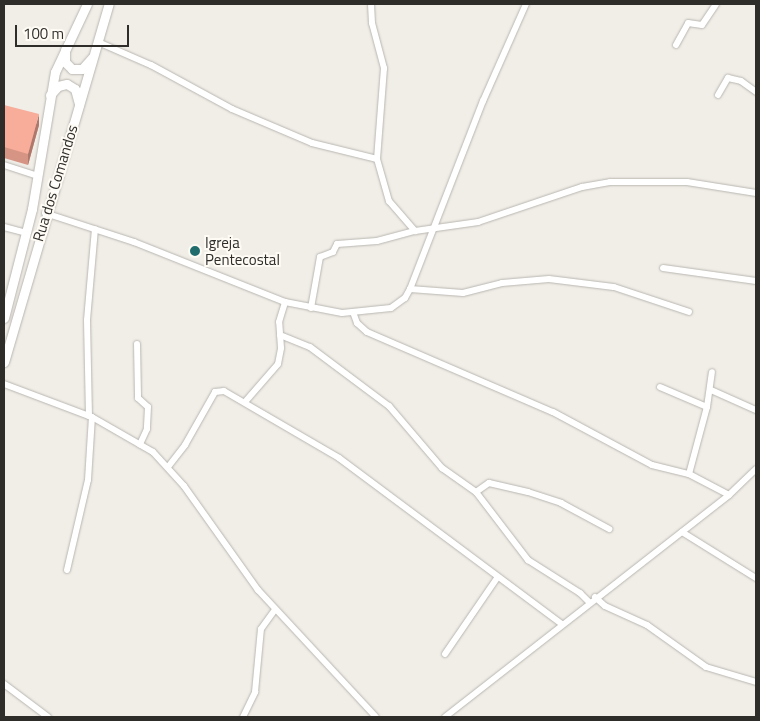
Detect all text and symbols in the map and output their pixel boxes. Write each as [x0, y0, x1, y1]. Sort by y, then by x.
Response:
scale bar [18, 15, 131, 47]
text: 100 m [23, 22, 64, 45]
street label: Rua dos Comandos [29, 123, 81, 243]
place label: Igreja Pentecostal [205, 233, 280, 268]
marker: Igreja Pentecostal [189, 245, 201, 257]

